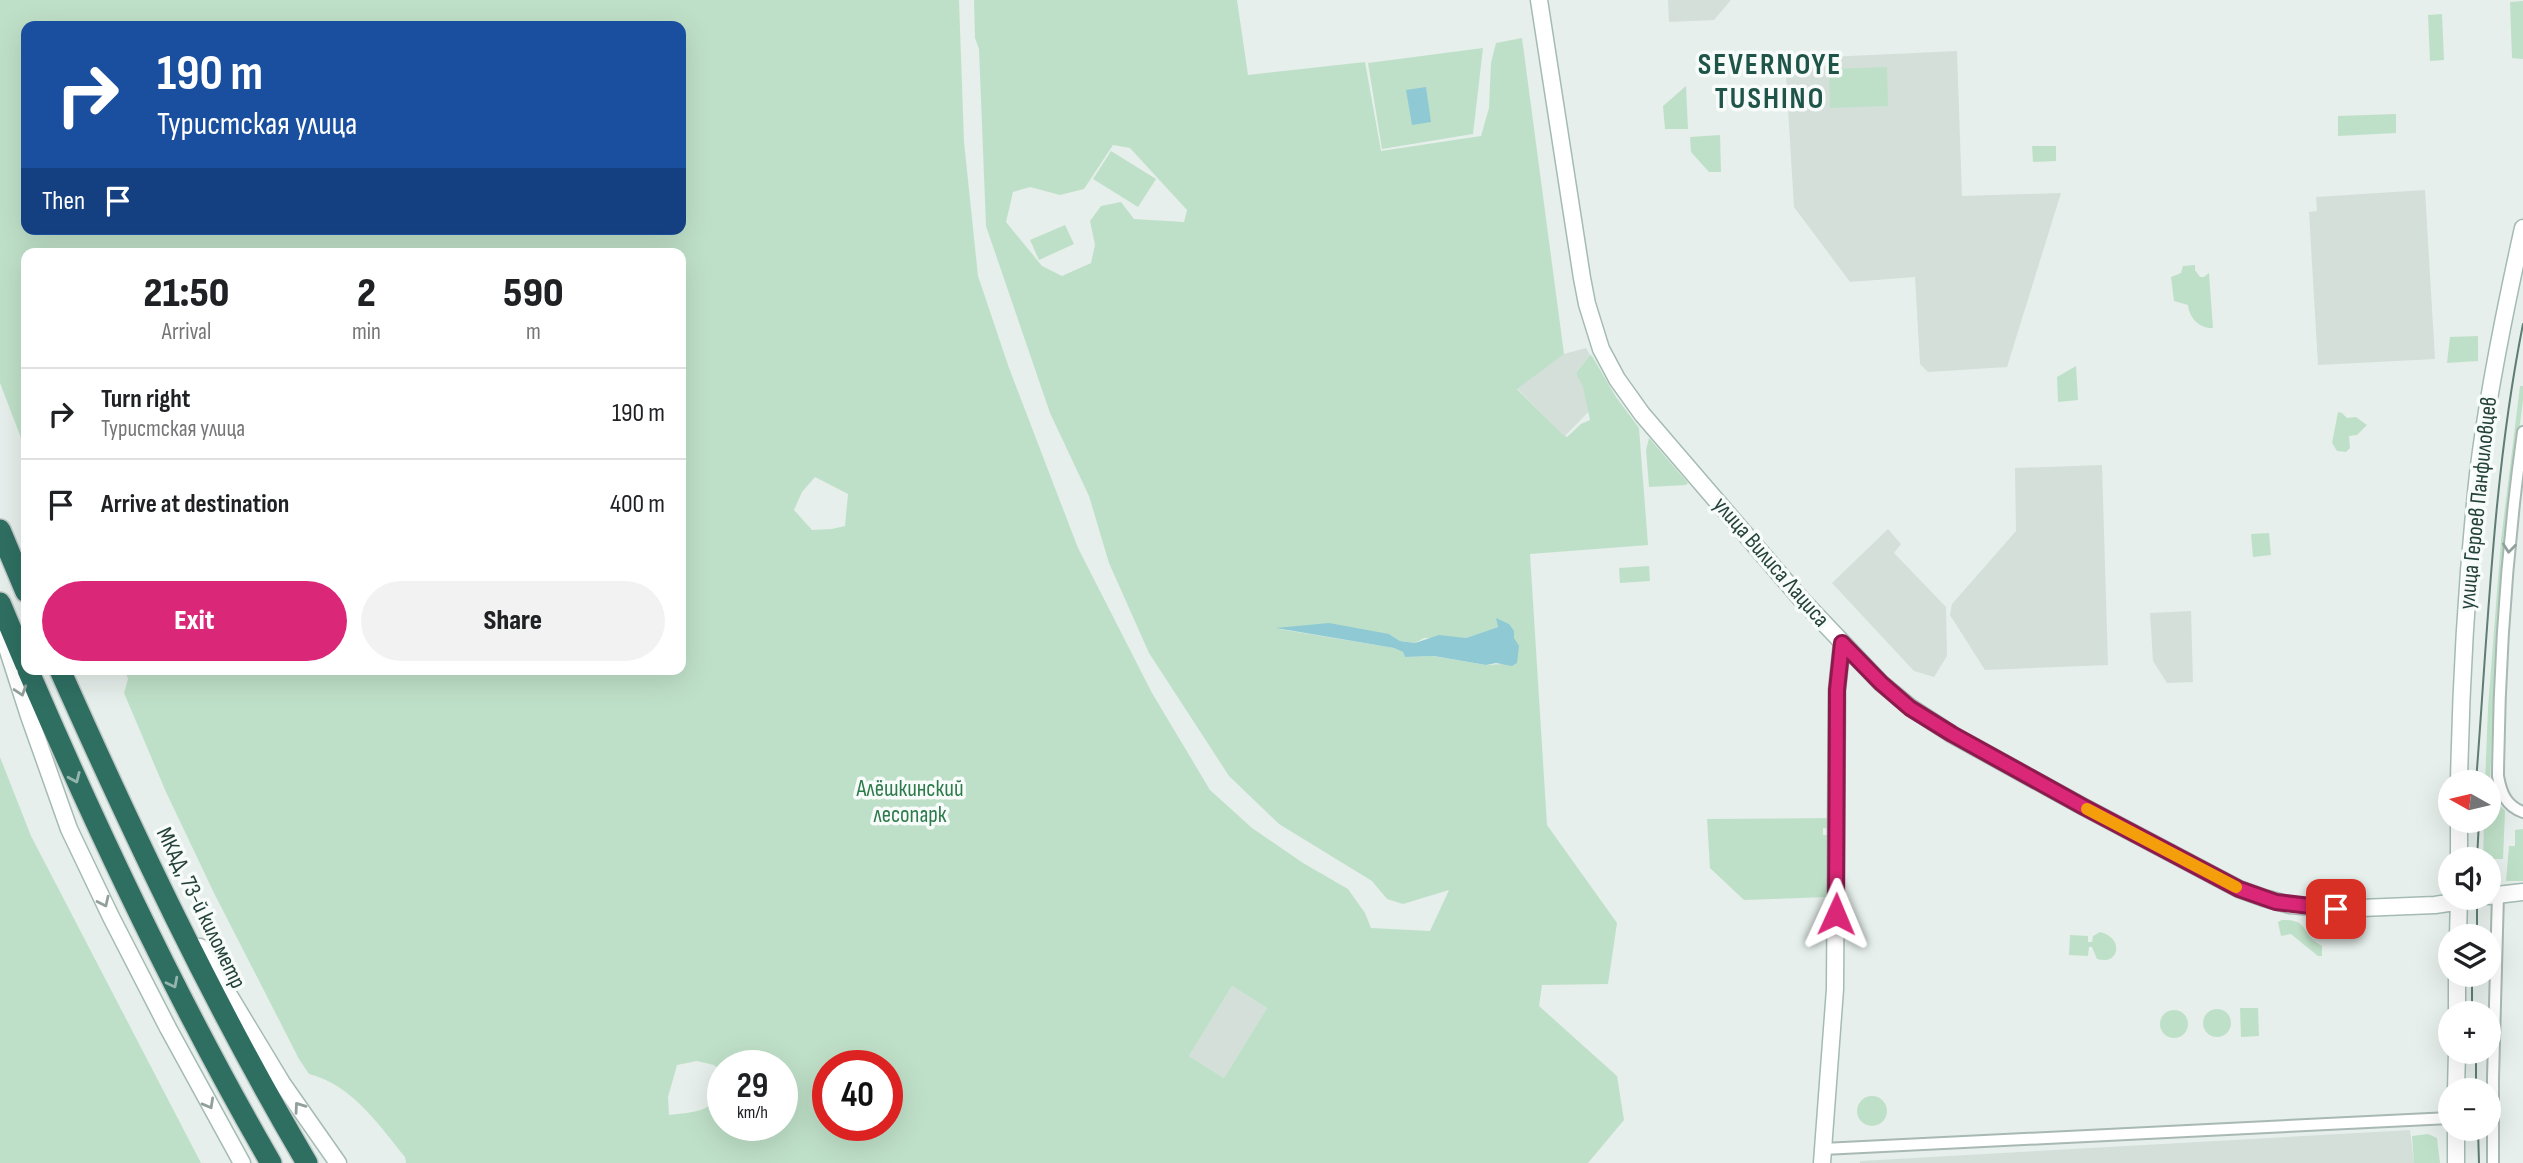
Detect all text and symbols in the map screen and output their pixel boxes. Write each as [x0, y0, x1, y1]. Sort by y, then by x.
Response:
text: 190 m [157, 45, 263, 104]
district label: SEVERNOYE TUSHINO [1698, 47, 1842, 117]
icon: right [42, 49, 133, 140]
text: Туристская улица [157, 105, 357, 144]
icon: arrive [99, 182, 137, 220]
text: Then [42, 186, 85, 217]
text: 21:50 [144, 268, 229, 319]
text: 2 [357, 268, 376, 319]
text: 590 [503, 268, 563, 319]
text: Arrival [162, 318, 211, 346]
text: min [352, 318, 381, 346]
text: m [526, 318, 541, 346]
text: Turn right [101, 384, 190, 415]
icon: right [42, 395, 80, 433]
street label: улица Героев Панфиловцев [2453, 395, 2503, 611]
text: 190 m [612, 398, 665, 429]
text: Туристская улица [101, 415, 245, 443]
icon: arrive [42, 486, 80, 524]
text: Arrive at destination [101, 489, 289, 520]
text: 400 m [610, 489, 665, 520]
street label: улица Вилиса Лациса [1707, 491, 1835, 633]
one-way arrow [2501, 543, 2516, 554]
button: Exit [42, 581, 347, 661]
button: Share [361, 581, 665, 661]
one-way arrow [12, 684, 27, 696]
north arrow [2438, 770, 2501, 833]
map controls [2438, 770, 2501, 1141]
one-way arrow [67, 771, 81, 783]
park label: Алёшкинский лесопарк [856, 775, 964, 829]
street label: МКАД, 73-й километр [150, 823, 252, 993]
button: sound [2438, 847, 2501, 910]
position arrow [1799, 877, 1873, 951]
pin [2306, 879, 2366, 939]
icon: arrive [2317, 890, 2355, 928]
one-way arrow [95, 895, 109, 907]
button: layers [2438, 924, 2501, 987]
one-way arrow [165, 976, 179, 988]
button: + [2438, 1001, 2501, 1064]
speed limit sign: 40 [812, 1050, 903, 1141]
text: 29 [737, 1065, 768, 1108]
button: − [2438, 1078, 2501, 1141]
one-way arrow [201, 1096, 215, 1109]
one-way arrow [295, 1102, 307, 1115]
text: km/h [737, 1102, 768, 1123]

